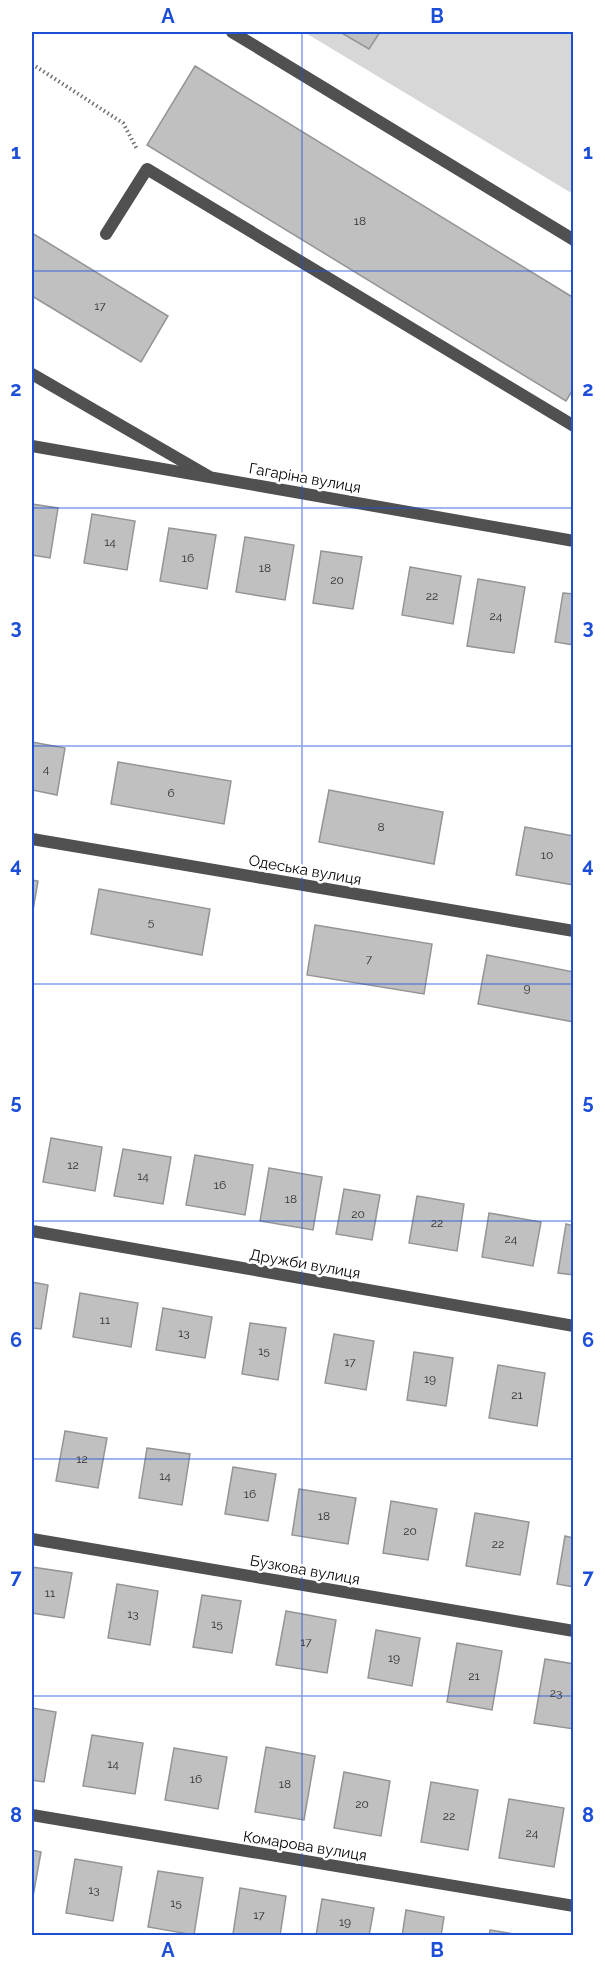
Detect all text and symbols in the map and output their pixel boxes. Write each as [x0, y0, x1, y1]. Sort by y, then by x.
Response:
text: A [161, 4, 175, 28]
text: B [430, 4, 444, 28]
text: 1 [11, 140, 21, 164]
text: 1 [583, 140, 593, 164]
house number: 18 [354, 214, 366, 228]
house number: 17 [94, 299, 106, 313]
text: 2 [10, 377, 22, 401]
text: 2 [582, 377, 594, 401]
street label: Гагаріна вулиця [248, 459, 362, 497]
house number: 14 [104, 535, 116, 549]
house number: 16 [182, 551, 194, 565]
house number: 18 [259, 561, 271, 575]
house number: 20 [330, 573, 344, 587]
house number: 22 [426, 589, 438, 603]
house number: 24 [490, 609, 503, 623]
text: 3 [10, 615, 22, 639]
text: 3 [582, 615, 594, 639]
house number: 4 [43, 762, 50, 776]
house number: 6 [167, 786, 175, 800]
house number: 8 [377, 820, 385, 834]
house number: 10 [541, 848, 553, 862]
street label: Одеська вулиця [247, 851, 363, 889]
text: 4 [10, 853, 22, 877]
text: 4 [582, 853, 594, 877]
house number: 5 [148, 915, 155, 929]
house number: 7 [366, 952, 373, 966]
house number: 9 [523, 981, 531, 995]
text: 5 [10, 1090, 22, 1114]
text: 5 [582, 1090, 594, 1114]
house number: 12 [67, 1158, 79, 1172]
house number: 14 [137, 1169, 149, 1183]
house number: 16 [214, 1178, 226, 1192]
house number: 18 [285, 1192, 297, 1206]
house number: 20 [351, 1207, 365, 1221]
house number: 22 [431, 1216, 443, 1230]
house number: 24 [505, 1232, 518, 1246]
street label: Дружби вулиця [248, 1245, 362, 1283]
house number: 11 [100, 1313, 110, 1327]
house number: 13 [178, 1326, 190, 1340]
text: 6 [10, 1328, 22, 1352]
text: 6 [582, 1328, 594, 1352]
house number: 15 [258, 1344, 270, 1358]
house number: 17 [344, 1355, 356, 1369]
house number: 19 [424, 1372, 436, 1386]
house number: 21 [511, 1388, 523, 1402]
house number: 12 [76, 1452, 88, 1466]
house number: 14 [159, 1469, 171, 1483]
house number: 16 [244, 1487, 256, 1501]
house number: 18 [318, 1509, 330, 1523]
house number: 20 [403, 1524, 417, 1538]
house number: 22 [492, 1537, 504, 1551]
street label: Бузкова вулиця [249, 1551, 361, 1589]
text: 7 [10, 1565, 22, 1589]
text: 7 [582, 1565, 594, 1589]
house number: 11 [45, 1586, 55, 1600]
house number: 13 [127, 1607, 139, 1621]
house number: 15 [211, 1617, 223, 1631]
house number: 17 [300, 1635, 312, 1649]
house number: 19 [388, 1651, 400, 1665]
house number: 21 [468, 1669, 480, 1683]
house number: 23 [550, 1686, 562, 1700]
house number: 14 [107, 1757, 119, 1771]
house number: 16 [190, 1772, 202, 1786]
house number: 18 [279, 1777, 291, 1791]
house number: 20 [355, 1797, 369, 1811]
text: 8 [10, 1803, 22, 1827]
text: 8 [582, 1803, 594, 1827]
house number: 22 [443, 1809, 455, 1823]
house number: 24 [526, 1826, 539, 1840]
street label: Комарова вулиця [242, 1827, 368, 1865]
house number: 13 [88, 1883, 100, 1897]
house number: 15 [170, 1896, 182, 1910]
house number: 17 [253, 1908, 265, 1922]
house number: 19 [339, 1915, 351, 1929]
text: A [161, 1938, 175, 1962]
text: B [430, 1938, 444, 1962]

